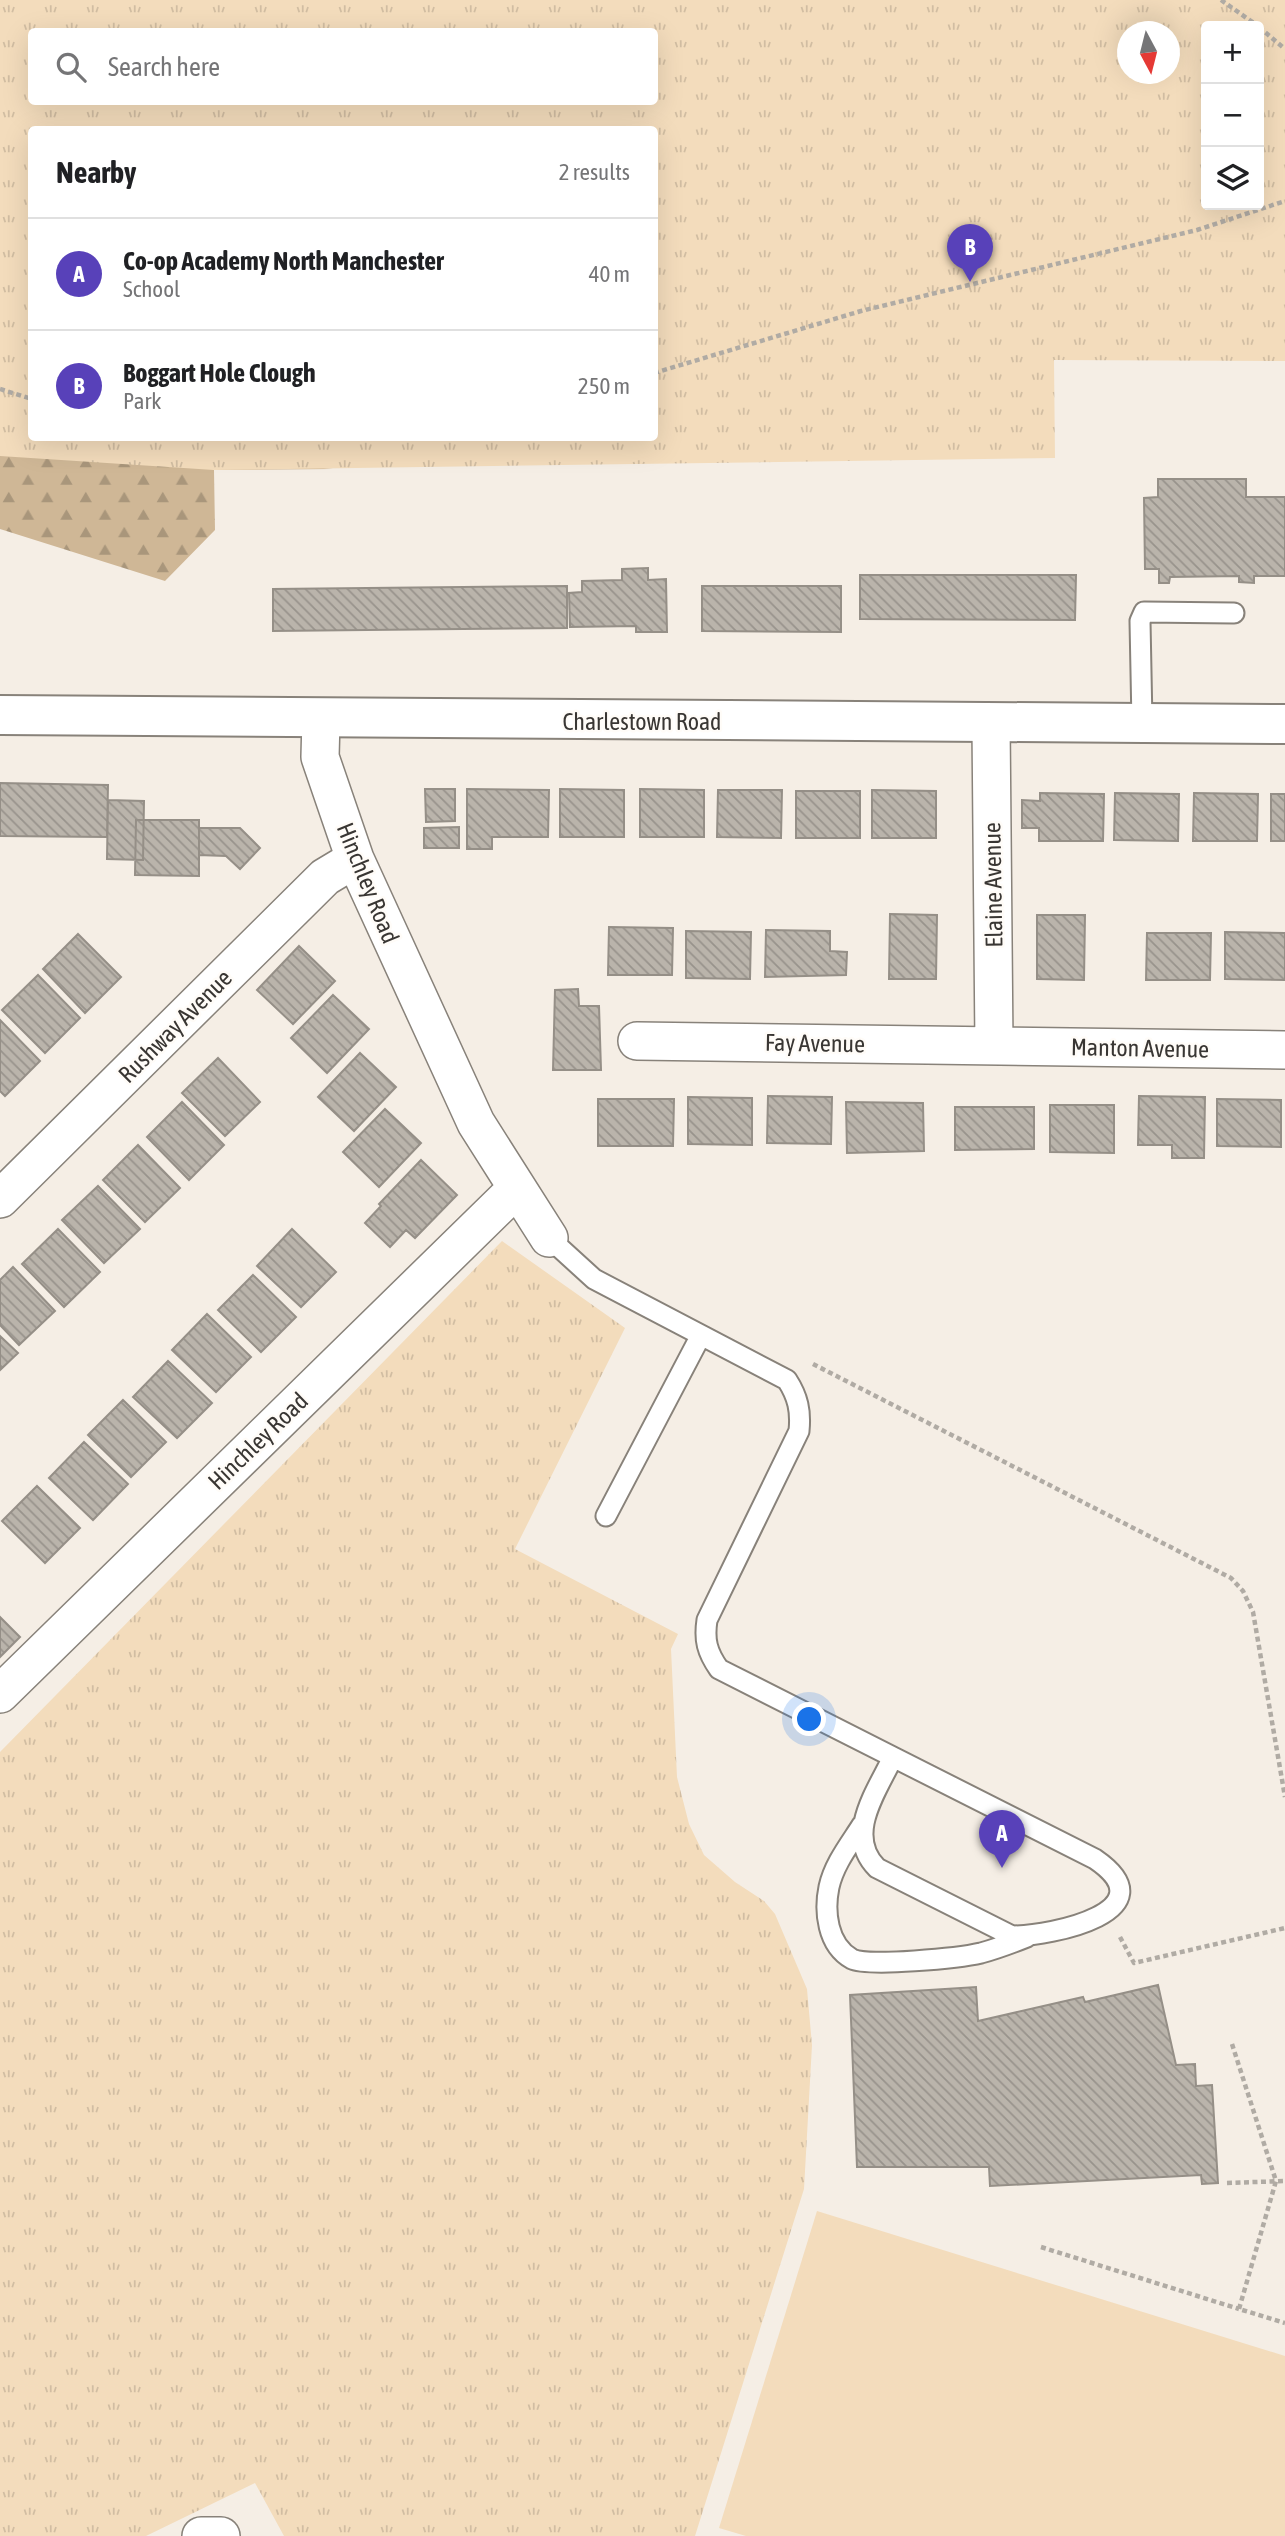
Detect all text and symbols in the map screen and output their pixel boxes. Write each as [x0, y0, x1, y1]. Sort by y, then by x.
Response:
north arrow [1117, 21, 1180, 84]
map controls [1201, 21, 1264, 210]
button: + [1201, 21, 1264, 84]
search box [28, 28, 658, 105]
icon: search [52, 48, 90, 86]
text: Search here [108, 52, 220, 82]
button: − [1201, 84, 1264, 147]
button: layers [1201, 147, 1264, 210]
text: Nearby [56, 155, 136, 189]
text: 2 results [559, 159, 630, 185]
pin: B [947, 224, 993, 282]
text: Co-op Academy North Manchester [123, 246, 444, 276]
text: A [73, 261, 85, 287]
text: 40 m [589, 261, 630, 287]
text: School [123, 276, 180, 302]
text: Boggart Hole Clough [123, 358, 316, 388]
text: B [74, 373, 84, 399]
text: 250 m [578, 373, 630, 399]
text: Park [123, 388, 161, 414]
street label: Charlestown Road [563, 708, 721, 735]
street label: Hinchley Road [332, 819, 404, 947]
street label: Elaine Avenue [978, 822, 1008, 948]
street label: Rushway Avenue [113, 964, 237, 1088]
street label: Fay Avenue [765, 1029, 865, 1057]
street label: Manton Avenue [1071, 1033, 1209, 1063]
street label: Hinchley Road [203, 1387, 313, 1495]
your location [792, 1702, 826, 1736]
pin: A [979, 1810, 1025, 1868]

